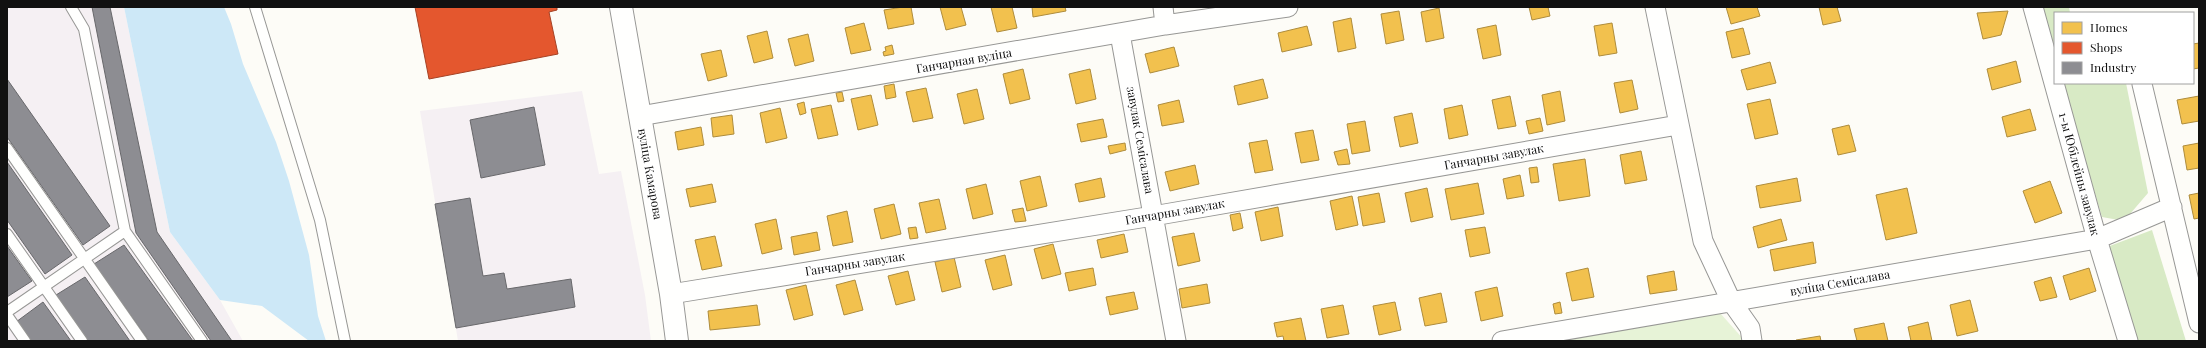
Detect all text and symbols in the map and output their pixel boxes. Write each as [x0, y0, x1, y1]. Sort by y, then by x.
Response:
legend [2054, 12, 2194, 84]
text: Homes [2090, 19, 2128, 35]
text: Shops [2090, 39, 2122, 55]
street label: Ганчарная вуліца [915, 44, 1013, 76]
text: Industry [2090, 59, 2136, 75]
street label: завулак Семісалава [1124, 85, 1158, 195]
street label: 1-ы Юбілейны завулак [2056, 110, 2104, 237]
street label: вуліца Камарова [635, 127, 667, 221]
street label: Ганчарны завулак [1443, 139, 1545, 173]
street label: Ганчарны завулак [1124, 194, 1226, 228]
street label: Ганчарны завулак [804, 247, 906, 279]
street label: вуліца Семісалава [1789, 265, 1891, 299]

